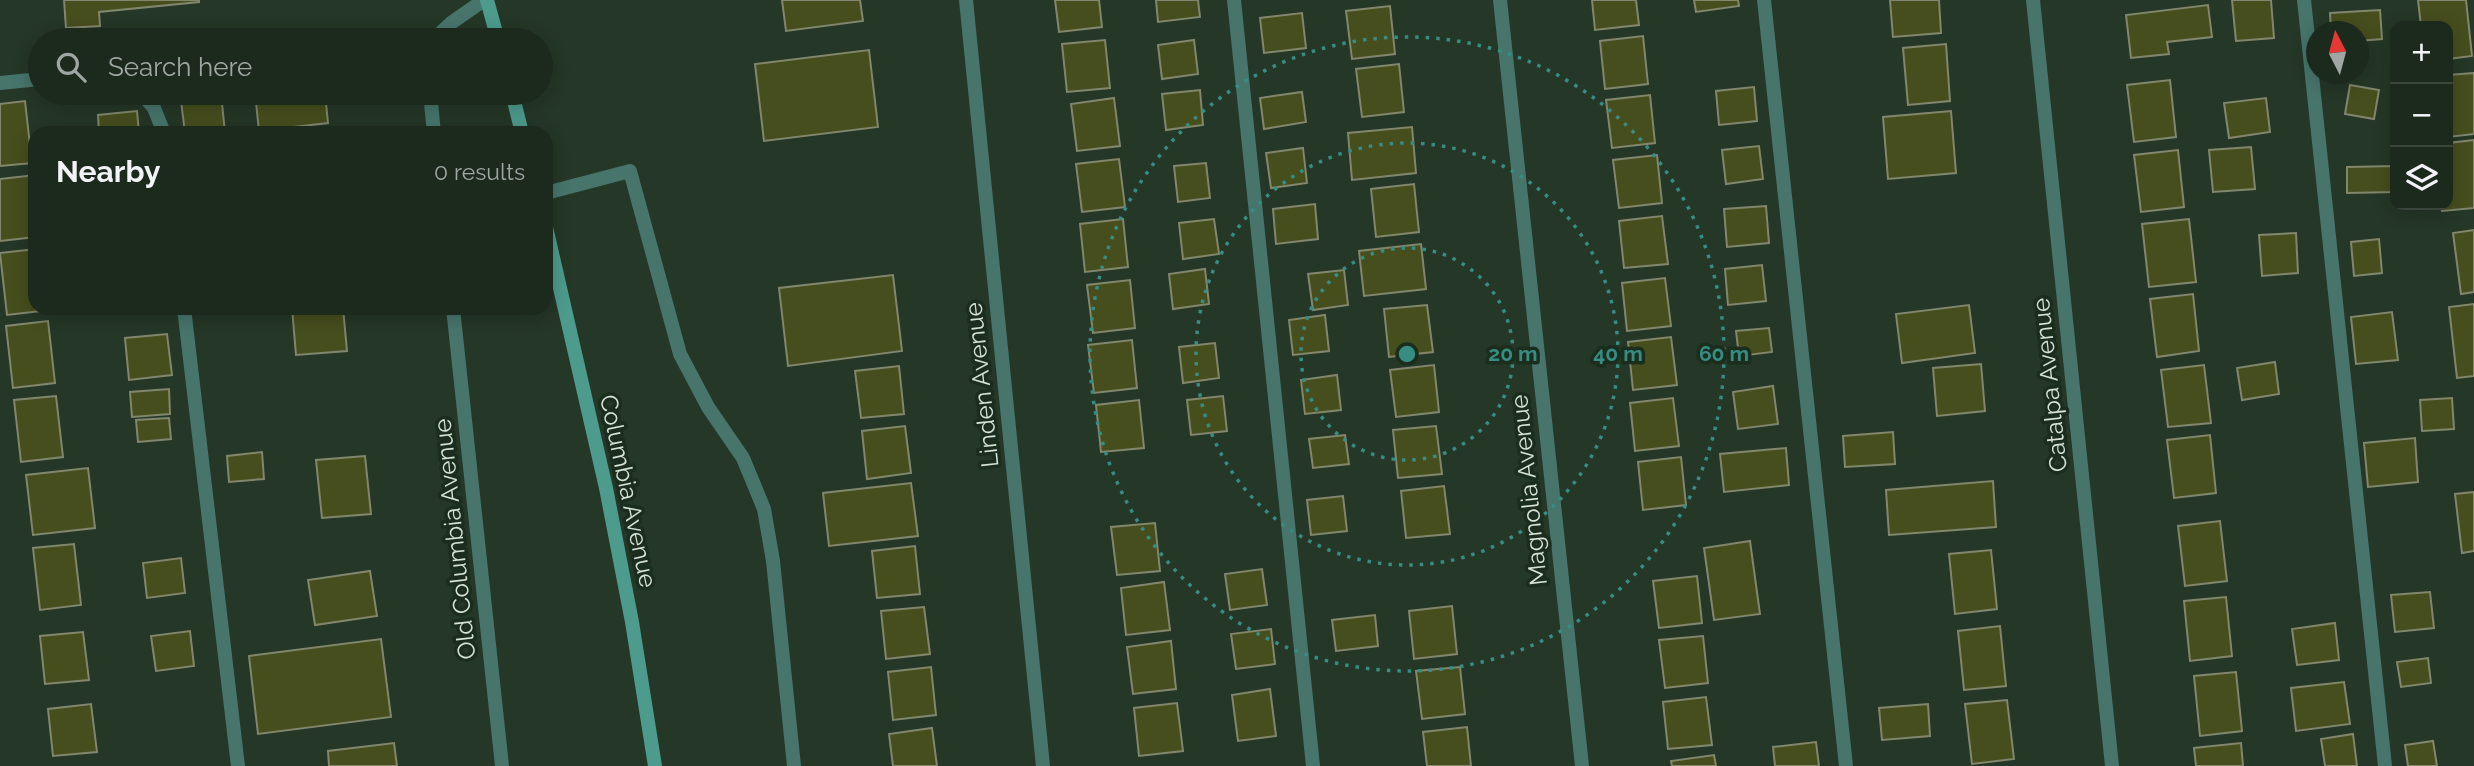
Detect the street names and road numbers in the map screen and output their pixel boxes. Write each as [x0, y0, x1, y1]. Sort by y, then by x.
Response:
street label: Catalpa Avenue [2026, 297, 2073, 473]
street label: Linden Avenue [958, 301, 1005, 469]
street label: Columbia Avenue [594, 392, 663, 590]
street label: Magnolia Avenue [1504, 393, 1553, 587]
street label: Old Columbia Avenue [427, 417, 482, 661]

